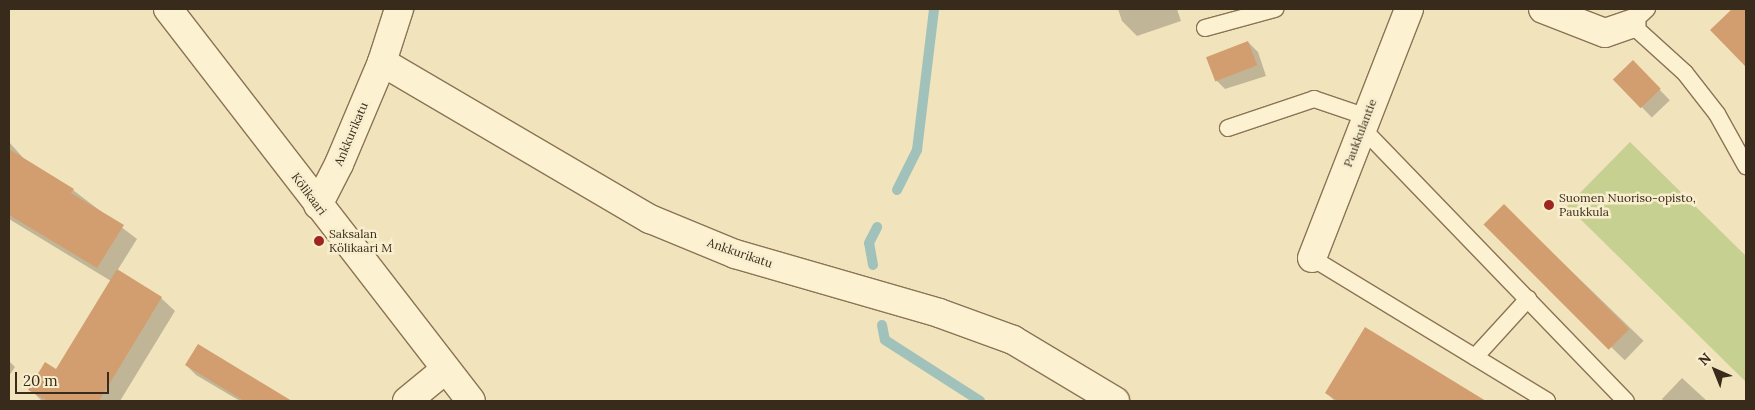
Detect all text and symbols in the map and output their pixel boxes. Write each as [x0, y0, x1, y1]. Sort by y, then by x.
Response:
street label: Paukkulantie [1340, 97, 1380, 169]
street label: Ankkurikatu [331, 100, 371, 168]
street label: Kölikaari [288, 170, 330, 218]
place label: Suomen Nuoriso-opisto, Paukkula [1559, 191, 1696, 219]
marker: Suomen Nuoriso-opisto, Paukkula [1543, 199, 1555, 211]
place label: Saksalan Kölikaari M [329, 227, 392, 255]
marker: Saksalan Kölikaari M [313, 235, 325, 247]
street label: Ankkurikatu [706, 235, 774, 271]
north arrow [1690, 345, 1740, 395]
text: N [1694, 349, 1715, 369]
scale bar [18, 362, 111, 394]
text: 20 m [23, 371, 58, 390]

